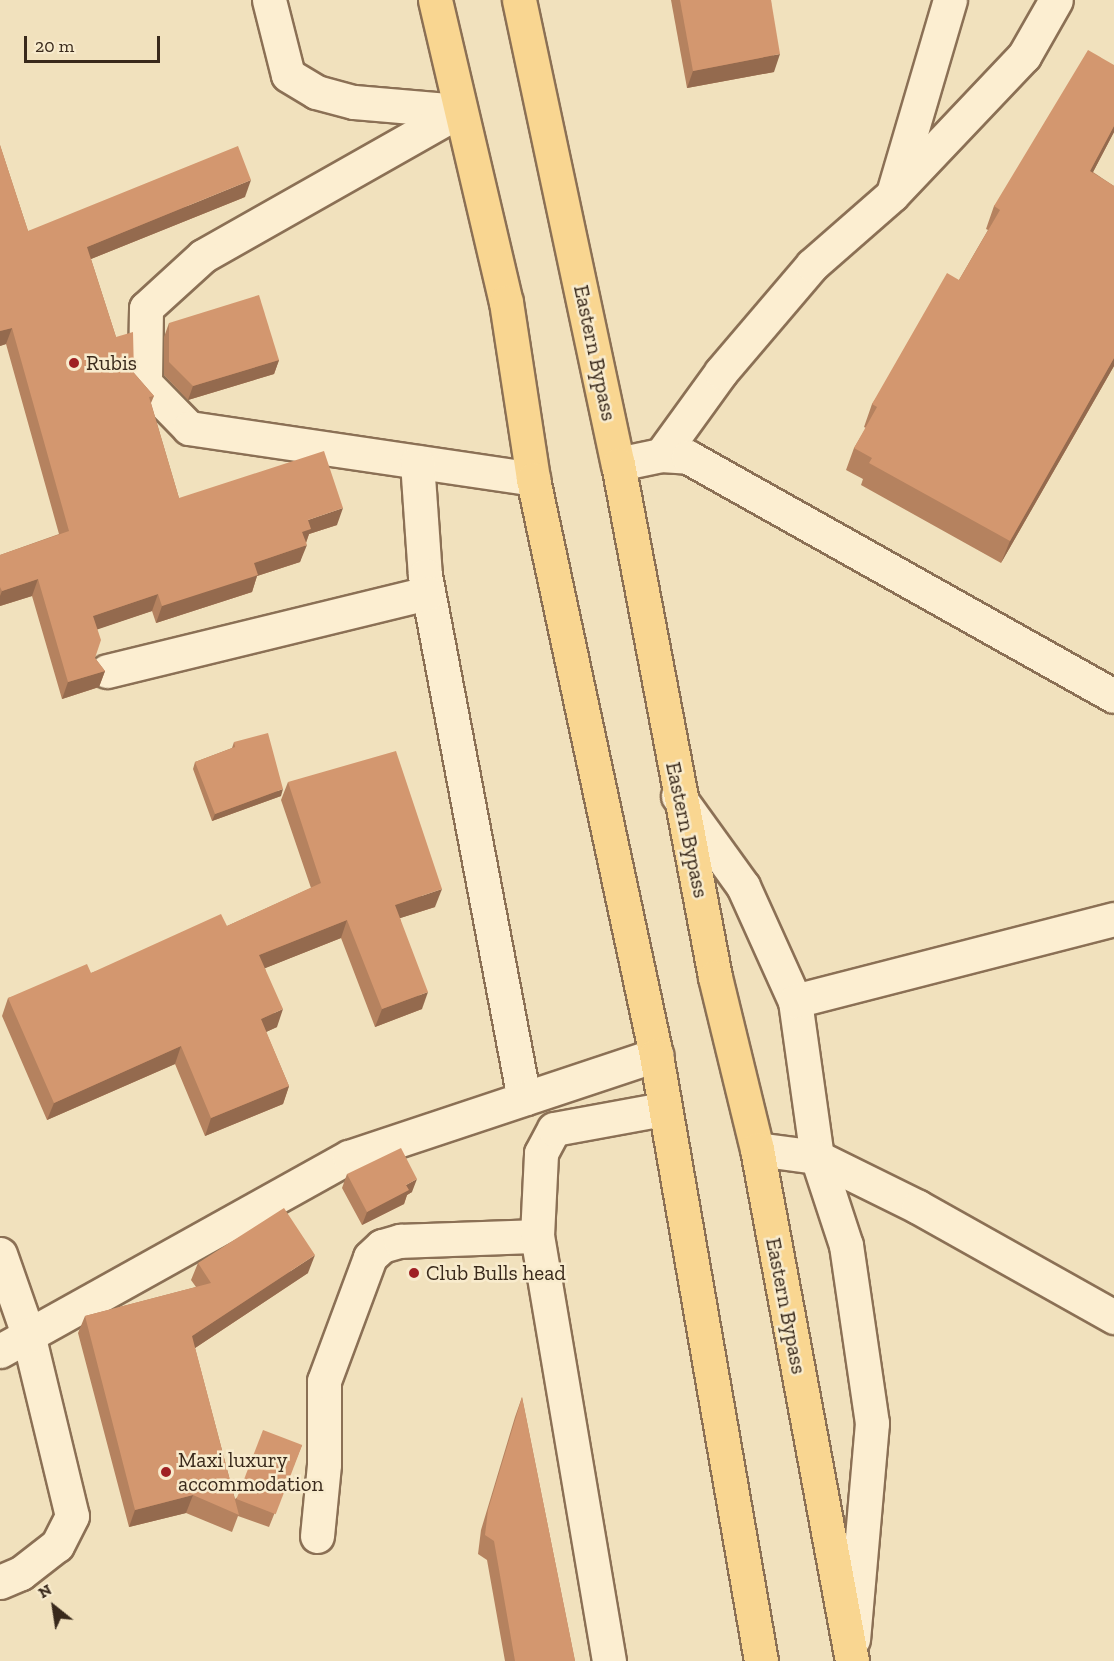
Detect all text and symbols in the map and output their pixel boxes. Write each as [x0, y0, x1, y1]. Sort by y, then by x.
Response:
scale bar [27, 24, 164, 62]
text: 20 m [35, 35, 74, 57]
street label: Eastern Bypass [568, 283, 622, 423]
place label: Rubis [86, 350, 137, 376]
marker: Rubis [67, 356, 81, 370]
street label: Eastern Bypass [660, 760, 714, 900]
street label: Eastern Bypass [760, 1236, 812, 1376]
place label: Club Bulls head [426, 1260, 566, 1286]
marker: Club Bulls head [407, 1266, 421, 1280]
place label: Maxi luxury accommodation [178, 1447, 323, 1497]
marker: Maxi luxury accommodation [159, 1465, 173, 1479]
north arrow [24, 1577, 84, 1637]
text: N [35, 1580, 55, 1602]

